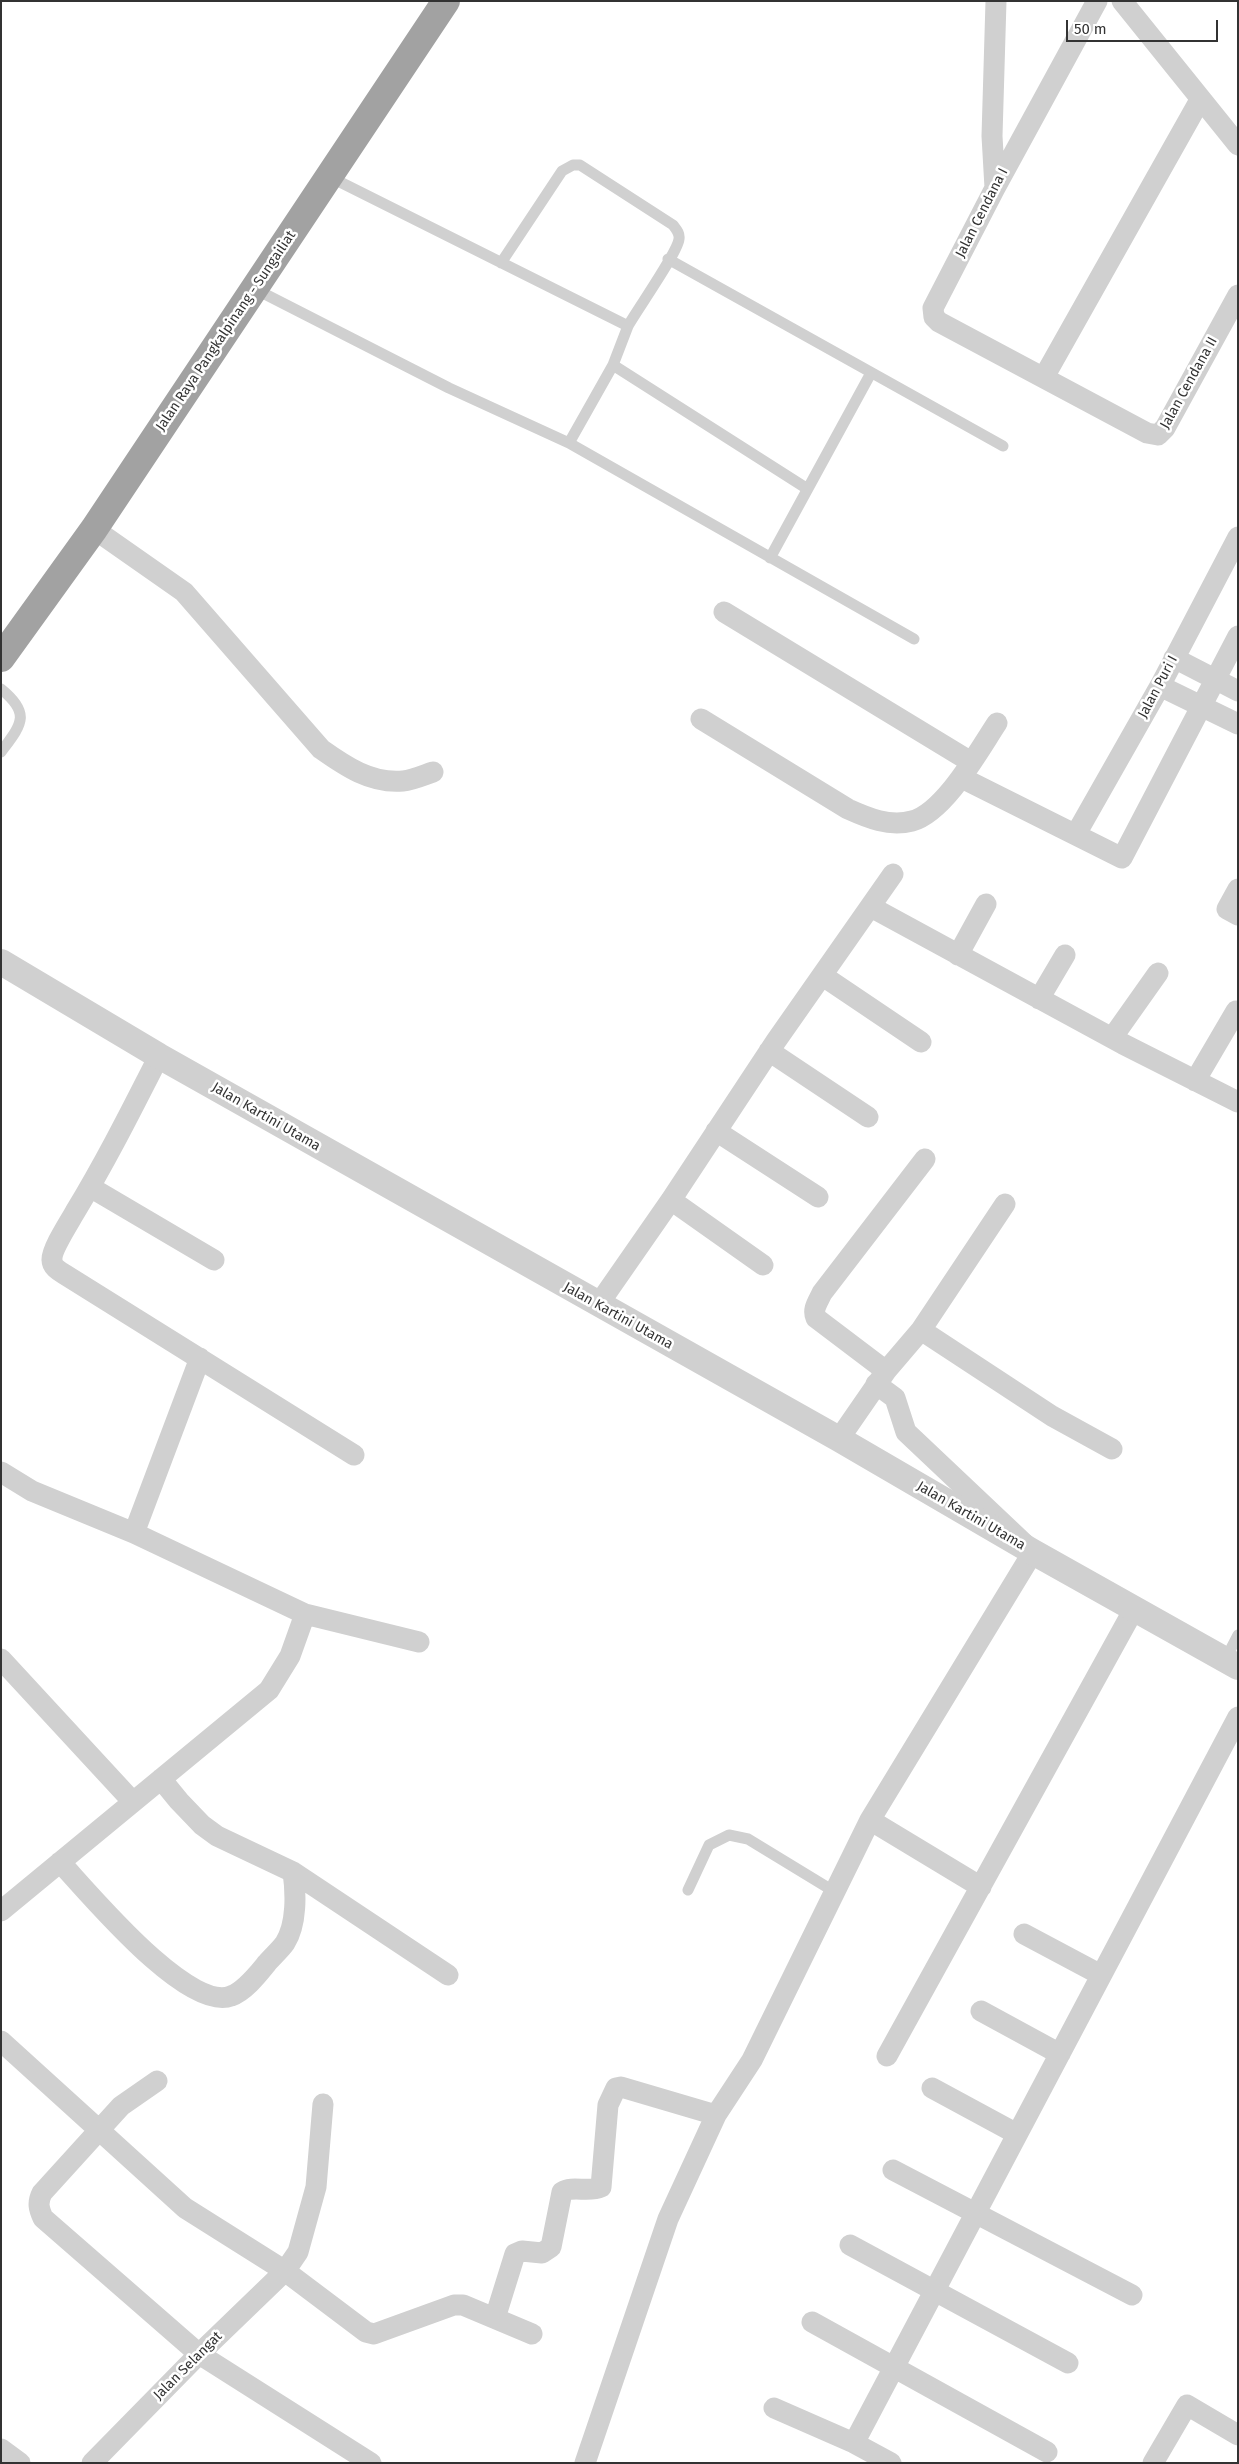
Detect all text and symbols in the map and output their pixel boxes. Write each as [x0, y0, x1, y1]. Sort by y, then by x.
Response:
scale bar [1069, 10, 1222, 42]
text: 50 m [1074, 20, 1107, 38]
street label: Jalan Cendana I [952, 165, 1012, 261]
street label: Jalan Raya Pangkalpinang - Sungailiat [153, 228, 299, 434]
street label: Jalan Cendana II [1157, 334, 1221, 432]
street label: Jalan Puri I [1135, 653, 1181, 721]
street label: Jalan Kartini Utama [209, 1079, 323, 1155]
street label: Jalan Kartini Utama [560, 1279, 676, 1353]
street label: Jalan Kartini Utama [914, 1478, 1028, 1554]
street label: Jalan Selangat [150, 2328, 226, 2404]

